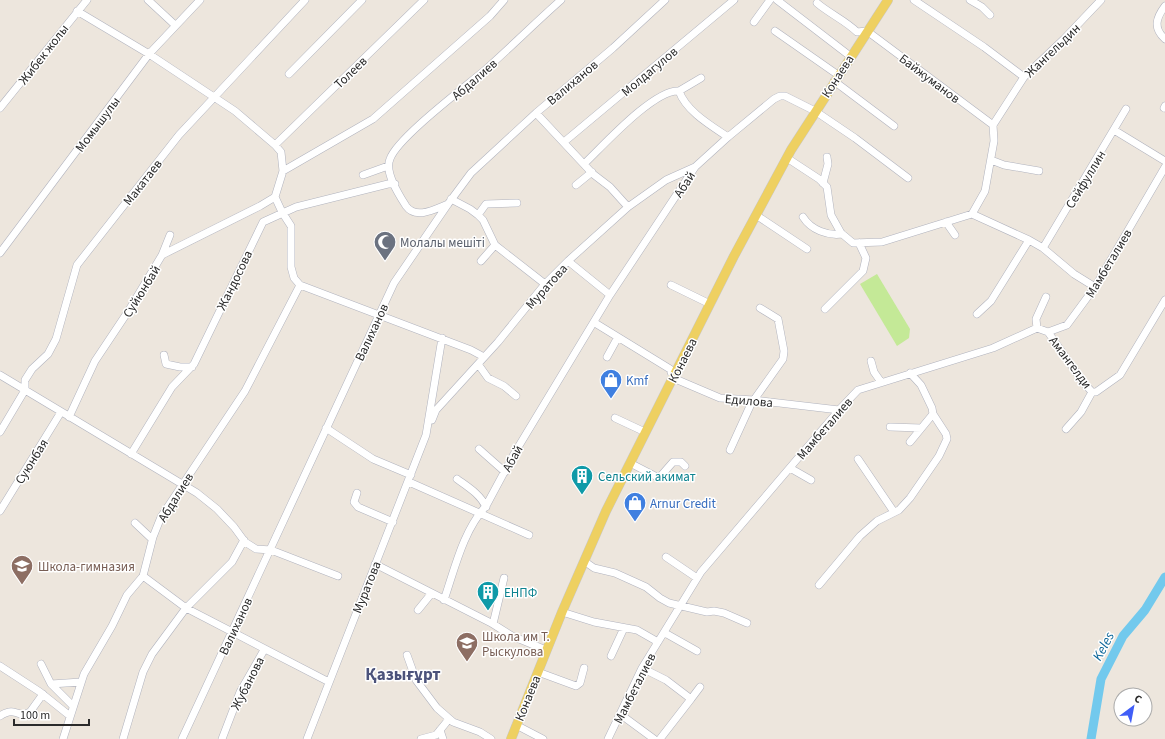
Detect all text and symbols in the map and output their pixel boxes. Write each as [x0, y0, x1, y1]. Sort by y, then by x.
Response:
street label: Жангельдин [1021, 20, 1084, 82]
street label: Жибек жолы [14, 21, 73, 89]
street label: Молдагулов [618, 43, 682, 101]
street label: Байжуманов [895, 50, 964, 108]
street label: Толеев [330, 52, 371, 93]
street label: Конаева [817, 52, 858, 102]
street label: Абдалиев [448, 55, 502, 105]
street label: Валиханов [543, 56, 602, 109]
street label: Момышулы [71, 93, 125, 156]
street label: Сейфуллин [1061, 147, 1110, 212]
street label: Макатаев [119, 155, 167, 209]
street label: Абай [670, 168, 700, 201]
street label: Мамбеталиев [1081, 225, 1137, 301]
mosque icon: Молалы мешіті [372, 229, 398, 262]
place label: Молалы мешіті [400, 234, 485, 252]
street label: Жандосова [213, 248, 257, 313]
street label: Муратова [522, 260, 572, 313]
street label: Суйюнбай [119, 262, 165, 321]
street label: Валиханов [351, 300, 393, 364]
street label: Амангелди [1044, 333, 1096, 393]
street label: Конаева [664, 335, 702, 386]
shop icon: Kmf [598, 367, 624, 400]
place label: Kmf [626, 372, 649, 390]
street label: Едилова [724, 390, 774, 412]
street label: Мамбеталиев [793, 393, 857, 464]
street label: Суюнбая [11, 435, 53, 488]
street label: Абай [498, 442, 528, 475]
building icon: Сельский акимат [569, 463, 595, 496]
place label: Сельский акимат [598, 468, 696, 486]
street label: Абдалиев [154, 469, 198, 526]
shop icon: Arnur Credit [622, 490, 648, 523]
place label: Arnur Credit [650, 495, 717, 513]
school or university icon: Школа-гимназия [9, 553, 35, 586]
place label: Школа-гимназия [38, 558, 135, 576]
street label: Муратова [348, 559, 386, 616]
building icon: ЕНПФ [475, 579, 501, 612]
place label: ЕНПФ [504, 584, 537, 602]
street label: Валиханов [215, 594, 257, 658]
place label: Школа им Т. Рыскулова [482, 628, 550, 661]
water label: Keles [1088, 628, 1120, 665]
school or university icon: Школа им Т. Рыскулова [454, 630, 480, 663]
street label: Мамбеталиев [609, 650, 661, 727]
street label: Жубанова [227, 654, 269, 713]
district label: Қазығұрт [365, 663, 441, 687]
street label: Конаева [511, 673, 545, 724]
north arrow [1113, 687, 1153, 727]
text: С [1131, 691, 1145, 707]
scale bar [14, 701, 89, 727]
text: 100 m [20, 707, 50, 724]

